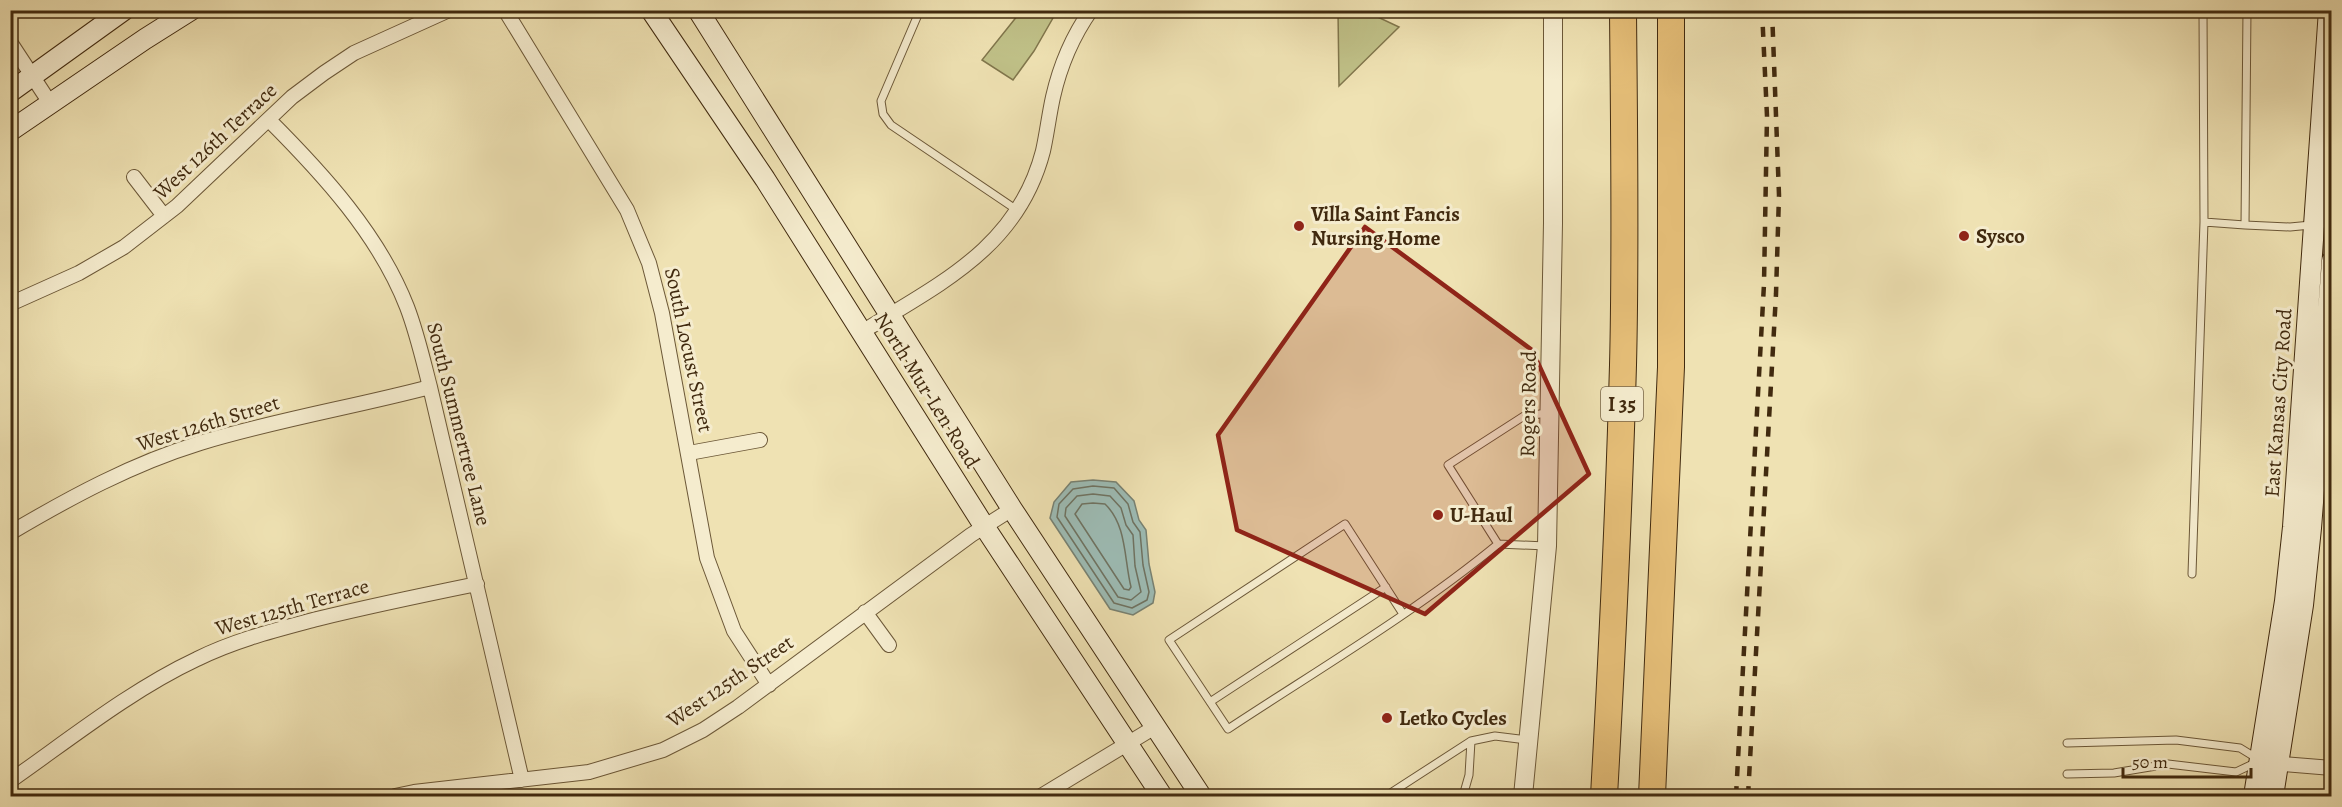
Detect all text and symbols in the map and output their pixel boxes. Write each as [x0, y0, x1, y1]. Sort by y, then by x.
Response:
street label: West 126th Terrace [146, 76, 283, 206]
place label: Villa Saint Fancis Nursing Home [1310, 200, 1460, 252]
marker: Villa Saint Fancis Nursing Home [1292, 219, 1306, 233]
place label: Sysco [1976, 222, 2025, 250]
marker: Sysco [1957, 229, 1971, 243]
street label: South Locust Street [658, 265, 720, 435]
street label: North Mur-Len Road [868, 307, 987, 474]
street label: East Kansas City Road [2257, 307, 2299, 498]
street label: South Summertree Lane [420, 319, 498, 529]
street label: Rogers Road [1513, 350, 1543, 458]
road number: I 35 [1601, 387, 1643, 421]
street label: West 126th Street [132, 388, 283, 458]
place label: U-Haul [1450, 501, 1513, 529]
marker: U-Haul [1431, 508, 1445, 522]
street label: West 125th Terrace [211, 572, 372, 643]
street label: West 125th Street [660, 628, 799, 734]
place label: Letko Cycles [1399, 704, 1507, 732]
marker: Letko Cycles [1380, 711, 1394, 725]
scale bar [2123, 741, 2250, 779]
text: 50 m [2132, 750, 2168, 774]

